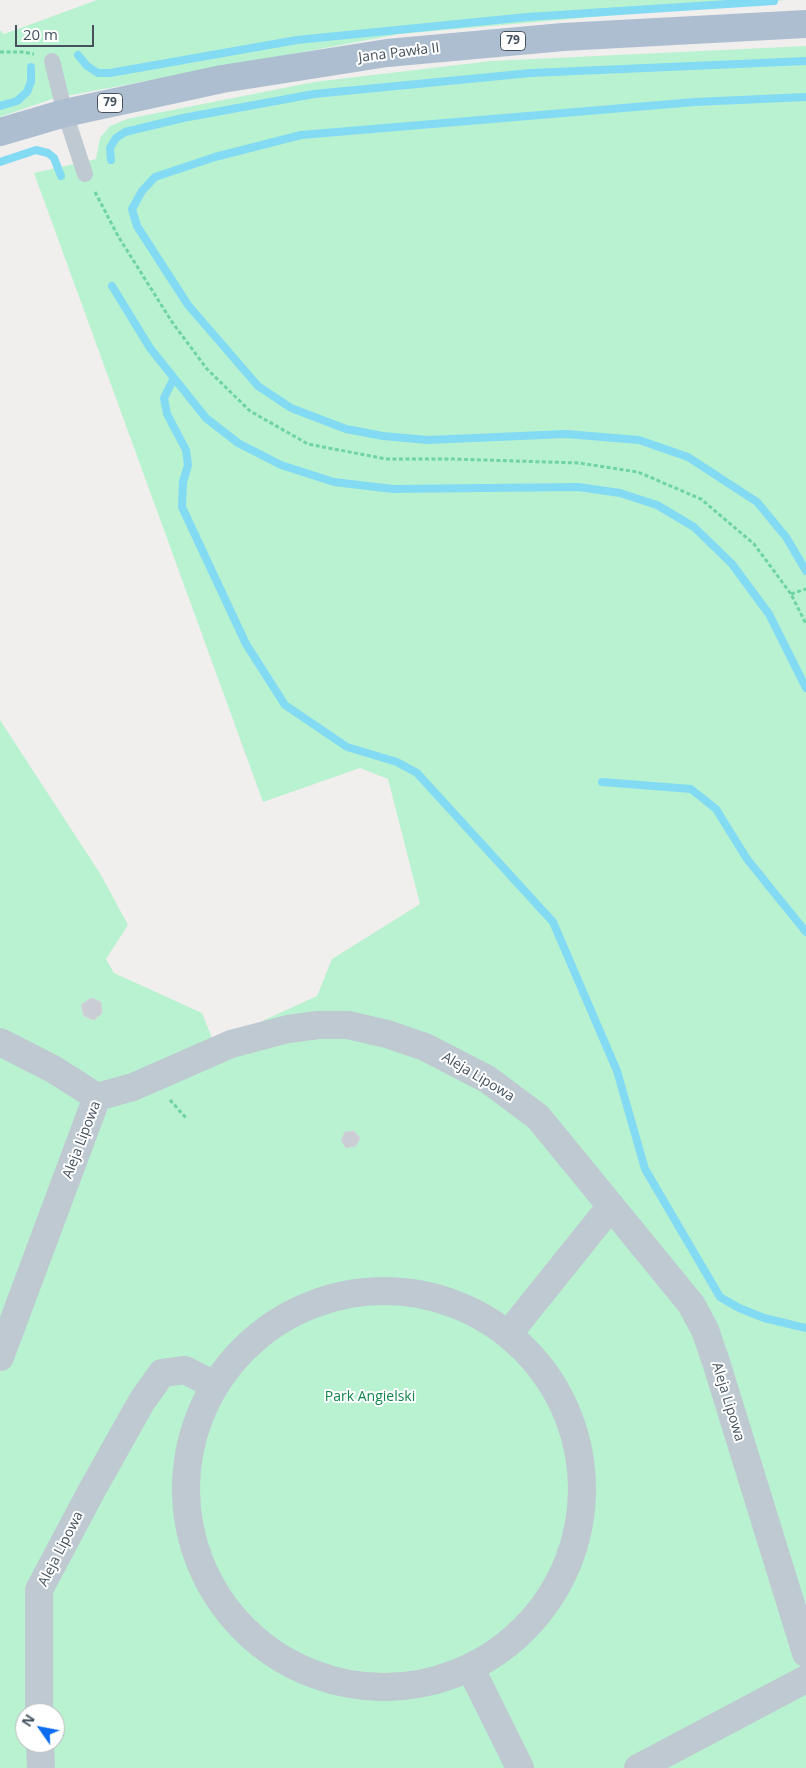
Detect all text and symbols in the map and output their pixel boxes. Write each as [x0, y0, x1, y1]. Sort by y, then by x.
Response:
scale bar [18, 15, 96, 47]
text: 20 m [23, 24, 58, 44]
road number: 79 [500, 31, 526, 50]
street label: Jana Pawła II [358, 40, 440, 66]
road number: 79 [98, 94, 122, 112]
street label: Aleja Lipowa [439, 1049, 517, 1105]
street label: Aleja Lipowa [60, 1099, 104, 1181]
street label: Aleja Lipowa [708, 1361, 748, 1443]
park label: Park Angielski [325, 1389, 415, 1405]
street label: Aleja Lipowa [35, 1509, 87, 1589]
north arrow [15, 1703, 65, 1753]
text: N [17, 1710, 39, 1730]

